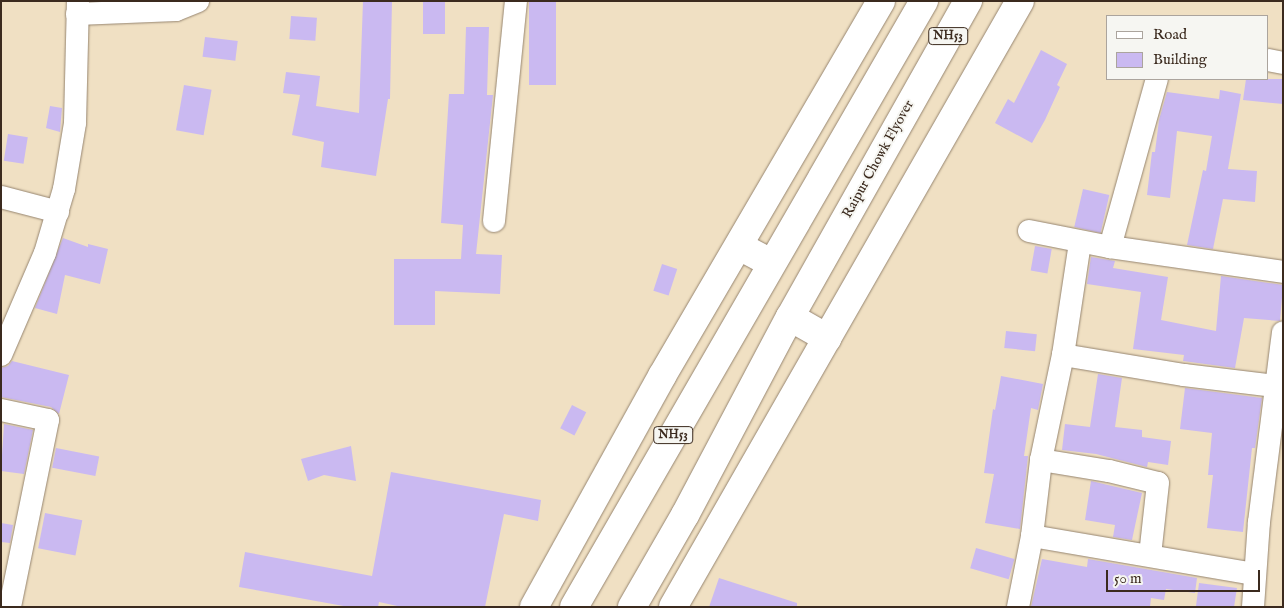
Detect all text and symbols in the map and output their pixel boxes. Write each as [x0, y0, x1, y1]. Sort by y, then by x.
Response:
legend [1106, 15, 1269, 80]
text: Road [1153, 25, 1187, 44]
road number: NH53 [928, 27, 968, 46]
text: Building [1153, 50, 1207, 69]
street label: Raipur Chowk Flyover [839, 97, 917, 221]
road number: NH53 [653, 426, 693, 444]
scale bar [1109, 560, 1263, 592]
text: 50 m [1114, 569, 1142, 588]

